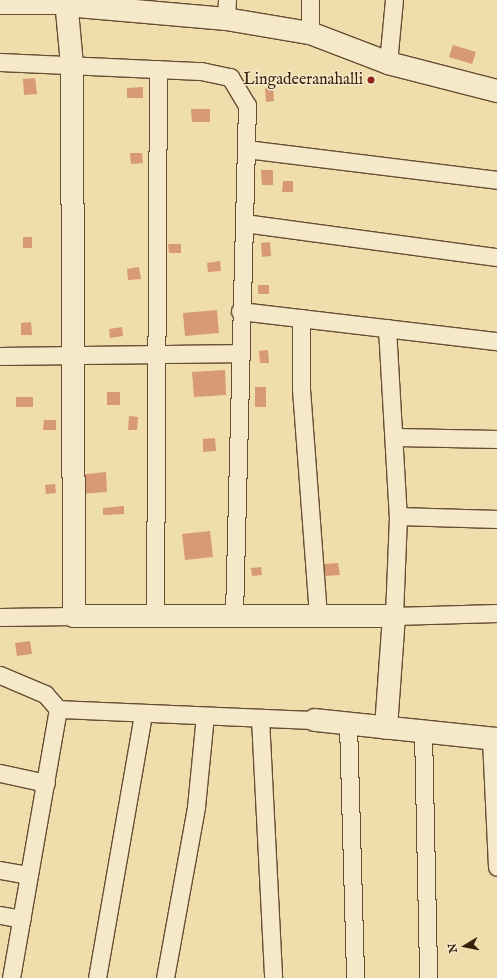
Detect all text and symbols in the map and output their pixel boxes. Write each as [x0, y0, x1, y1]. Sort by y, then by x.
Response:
place label: Lingadeeranahalli [243, 70, 363, 90]
marker: Lingadeeranahalli [366, 75, 376, 85]
north arrow [445, 926, 485, 966]
text: N [445, 942, 461, 954]

